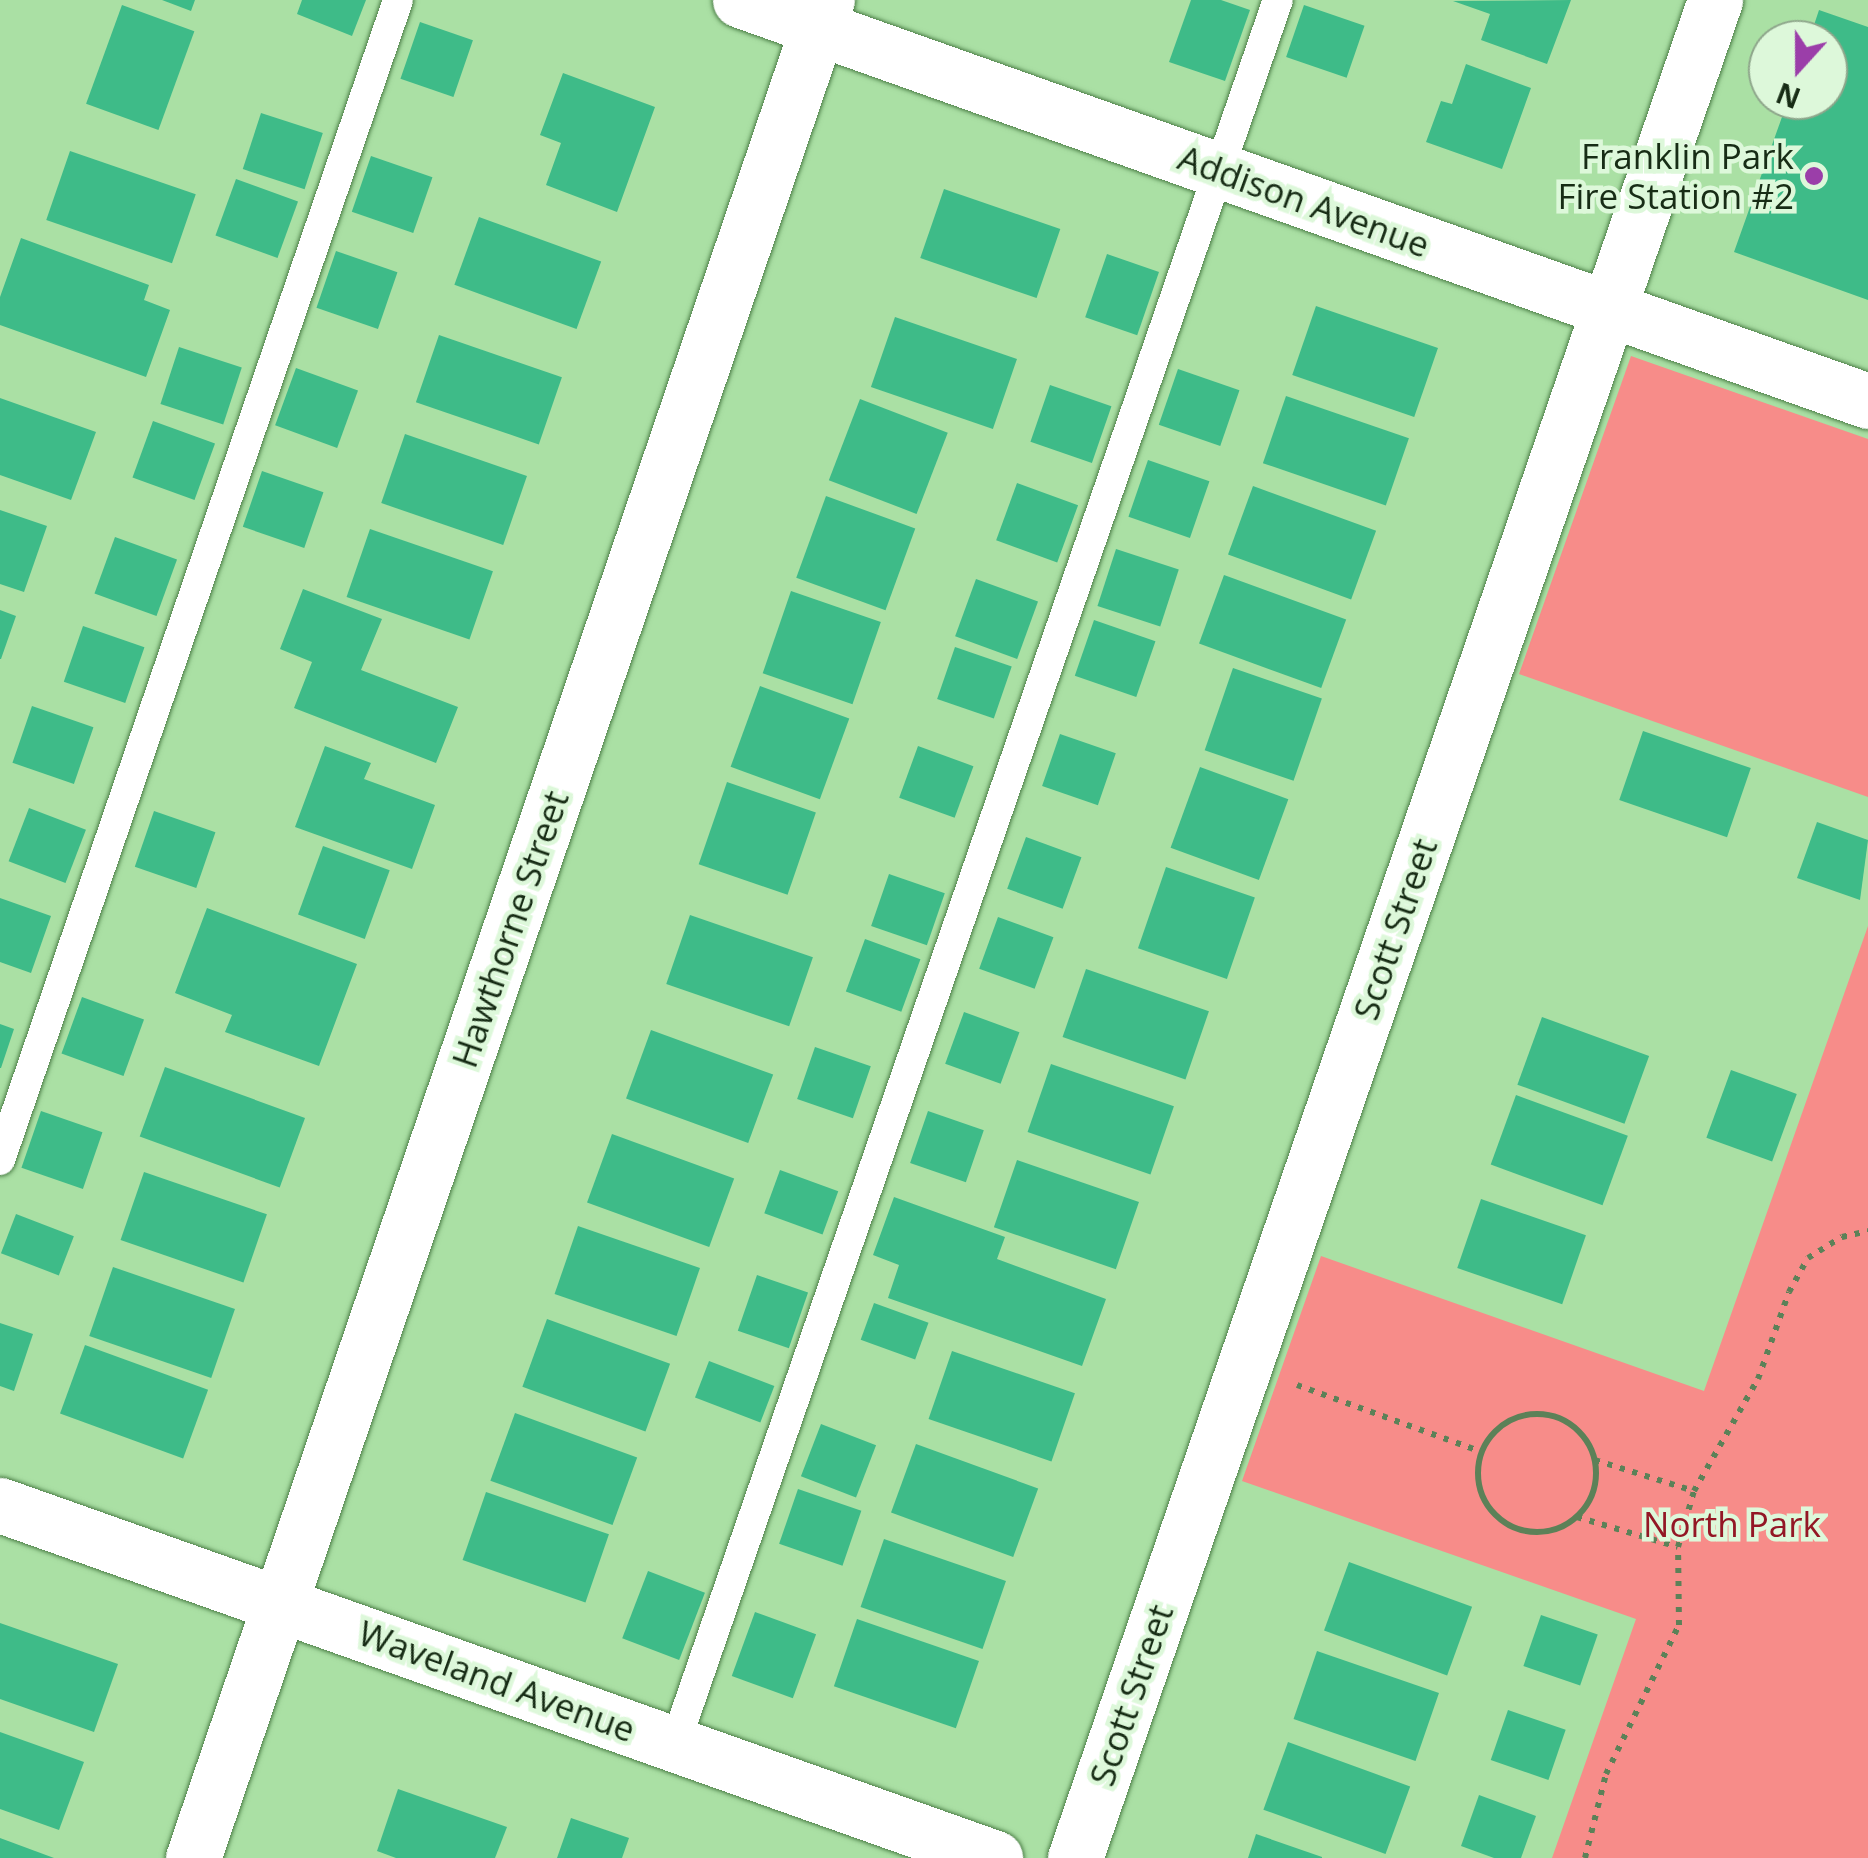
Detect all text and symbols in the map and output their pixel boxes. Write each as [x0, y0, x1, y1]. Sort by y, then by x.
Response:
north arrow [1748, 20, 1848, 120]
text: N [1771, 74, 1805, 118]
place label: Franklin Park Fire Station #2 [1557, 135, 1794, 217]
street label: Addison Avenue [1173, 136, 1435, 266]
marker: Franklin Park Fire Station #2 [1803, 165, 1825, 187]
street label: Hawthorne Street [443, 785, 577, 1073]
street label: Scott Street [1344, 833, 1446, 1025]
park label: North Park [1643, 1503, 1821, 1545]
street label: Scott Street [1080, 1599, 1182, 1791]
street label: Waveland Avenue [353, 1612, 641, 1750]

